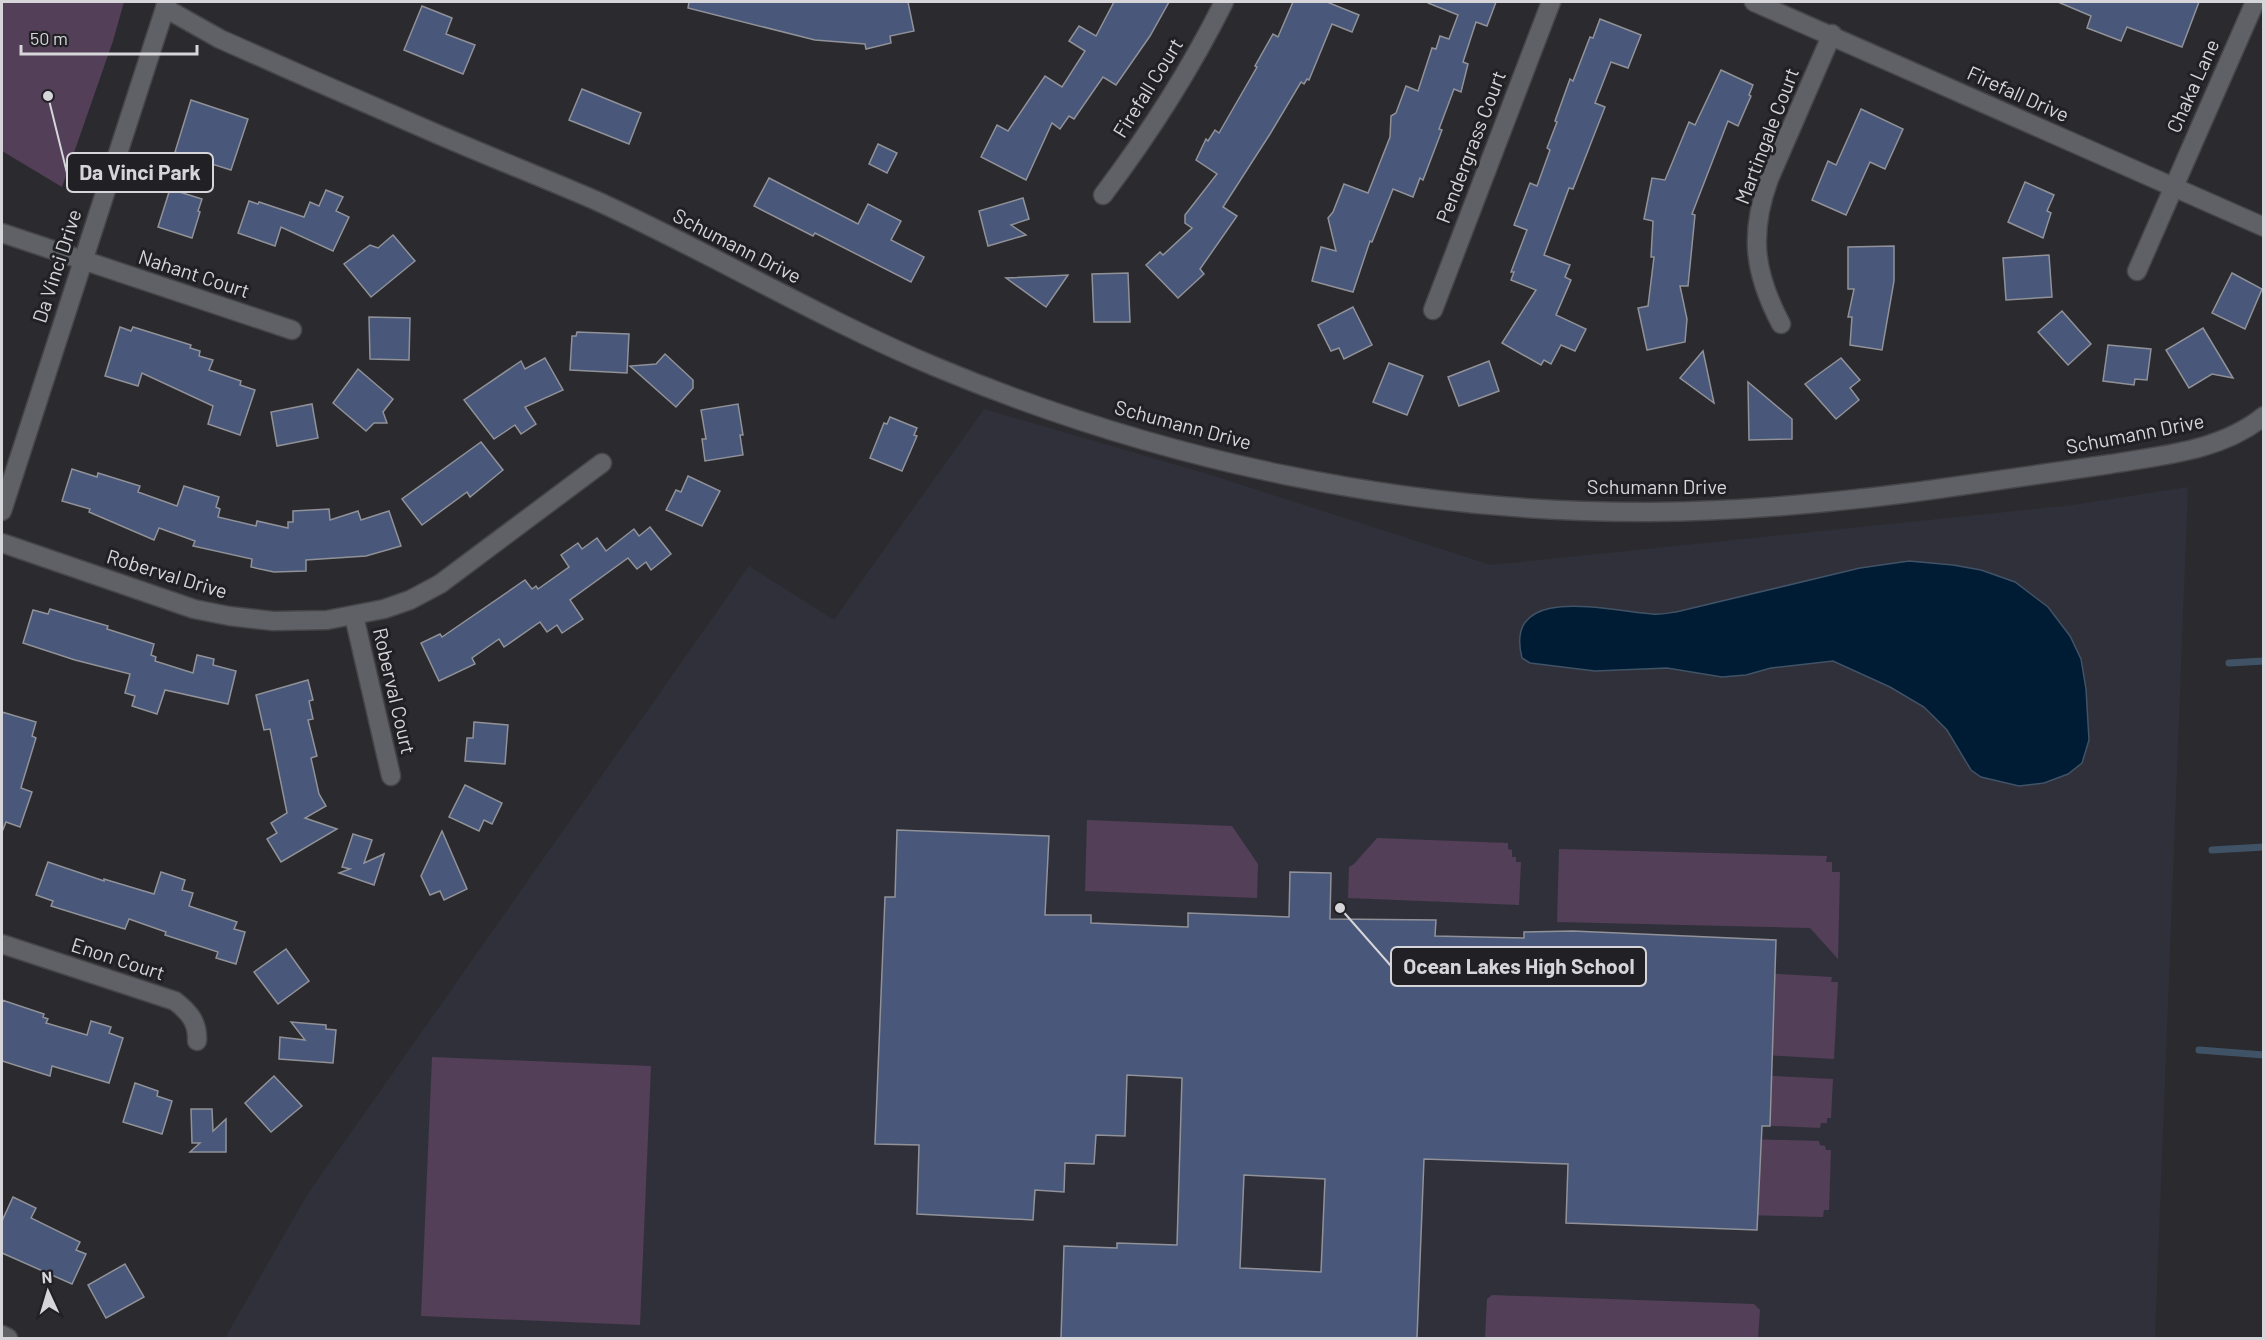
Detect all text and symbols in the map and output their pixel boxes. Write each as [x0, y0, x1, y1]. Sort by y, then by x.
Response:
scale bar [21, 18, 196, 56]
text: 50 m [30, 27, 68, 49]
street label: Firefall Court [1107, 33, 1187, 142]
street label: Chaka Lane [2161, 35, 2223, 136]
street label: Firefall Drive [1964, 60, 2073, 126]
street label: Martingale Court [1729, 64, 1803, 207]
street label: Pendergrass Court [1430, 67, 1510, 226]
callout: Da Vinci Park [67, 153, 213, 192]
text: Da Vinci Park [79, 159, 201, 184]
street label: Schumann Drive [669, 203, 805, 288]
street label: Da Vinci Drive [26, 206, 86, 326]
street label: Nahant Court [136, 244, 253, 302]
street label: Schumann Drive [1112, 394, 1254, 454]
street label: Schumann Drive [2064, 408, 2206, 458]
street label: Schumann Drive [1587, 474, 1727, 498]
street label: Roberval Drive [104, 543, 231, 603]
street label: Roberval Court [369, 625, 421, 756]
street label: Enon Court [68, 932, 168, 984]
callout: Ocean Lakes High School [1391, 947, 1646, 986]
text: Ocean Lakes High School [1403, 953, 1635, 978]
north arrow [18, 1262, 78, 1322]
text: N [41, 1267, 53, 1286]

